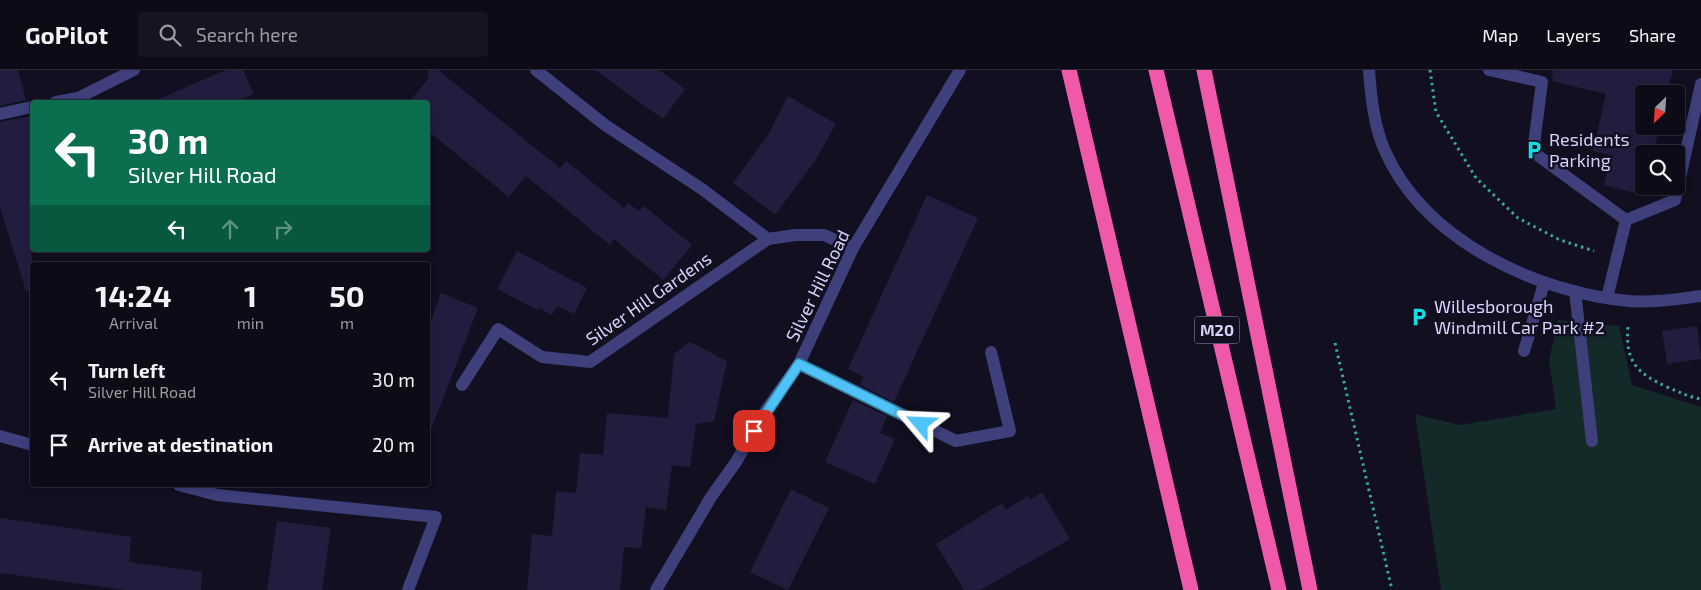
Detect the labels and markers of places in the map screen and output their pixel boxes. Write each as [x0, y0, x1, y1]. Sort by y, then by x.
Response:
place label: Residents Parking [1549, 128, 1630, 171]
parking icon: Residents Parking [1523, 139, 1545, 161]
place label: Willesborough Windmill Car Park #2 [1434, 295, 1605, 338]
parking icon: Willesborough Windmill Car Park #2 [1408, 306, 1430, 328]
pin [733, 410, 775, 452]

